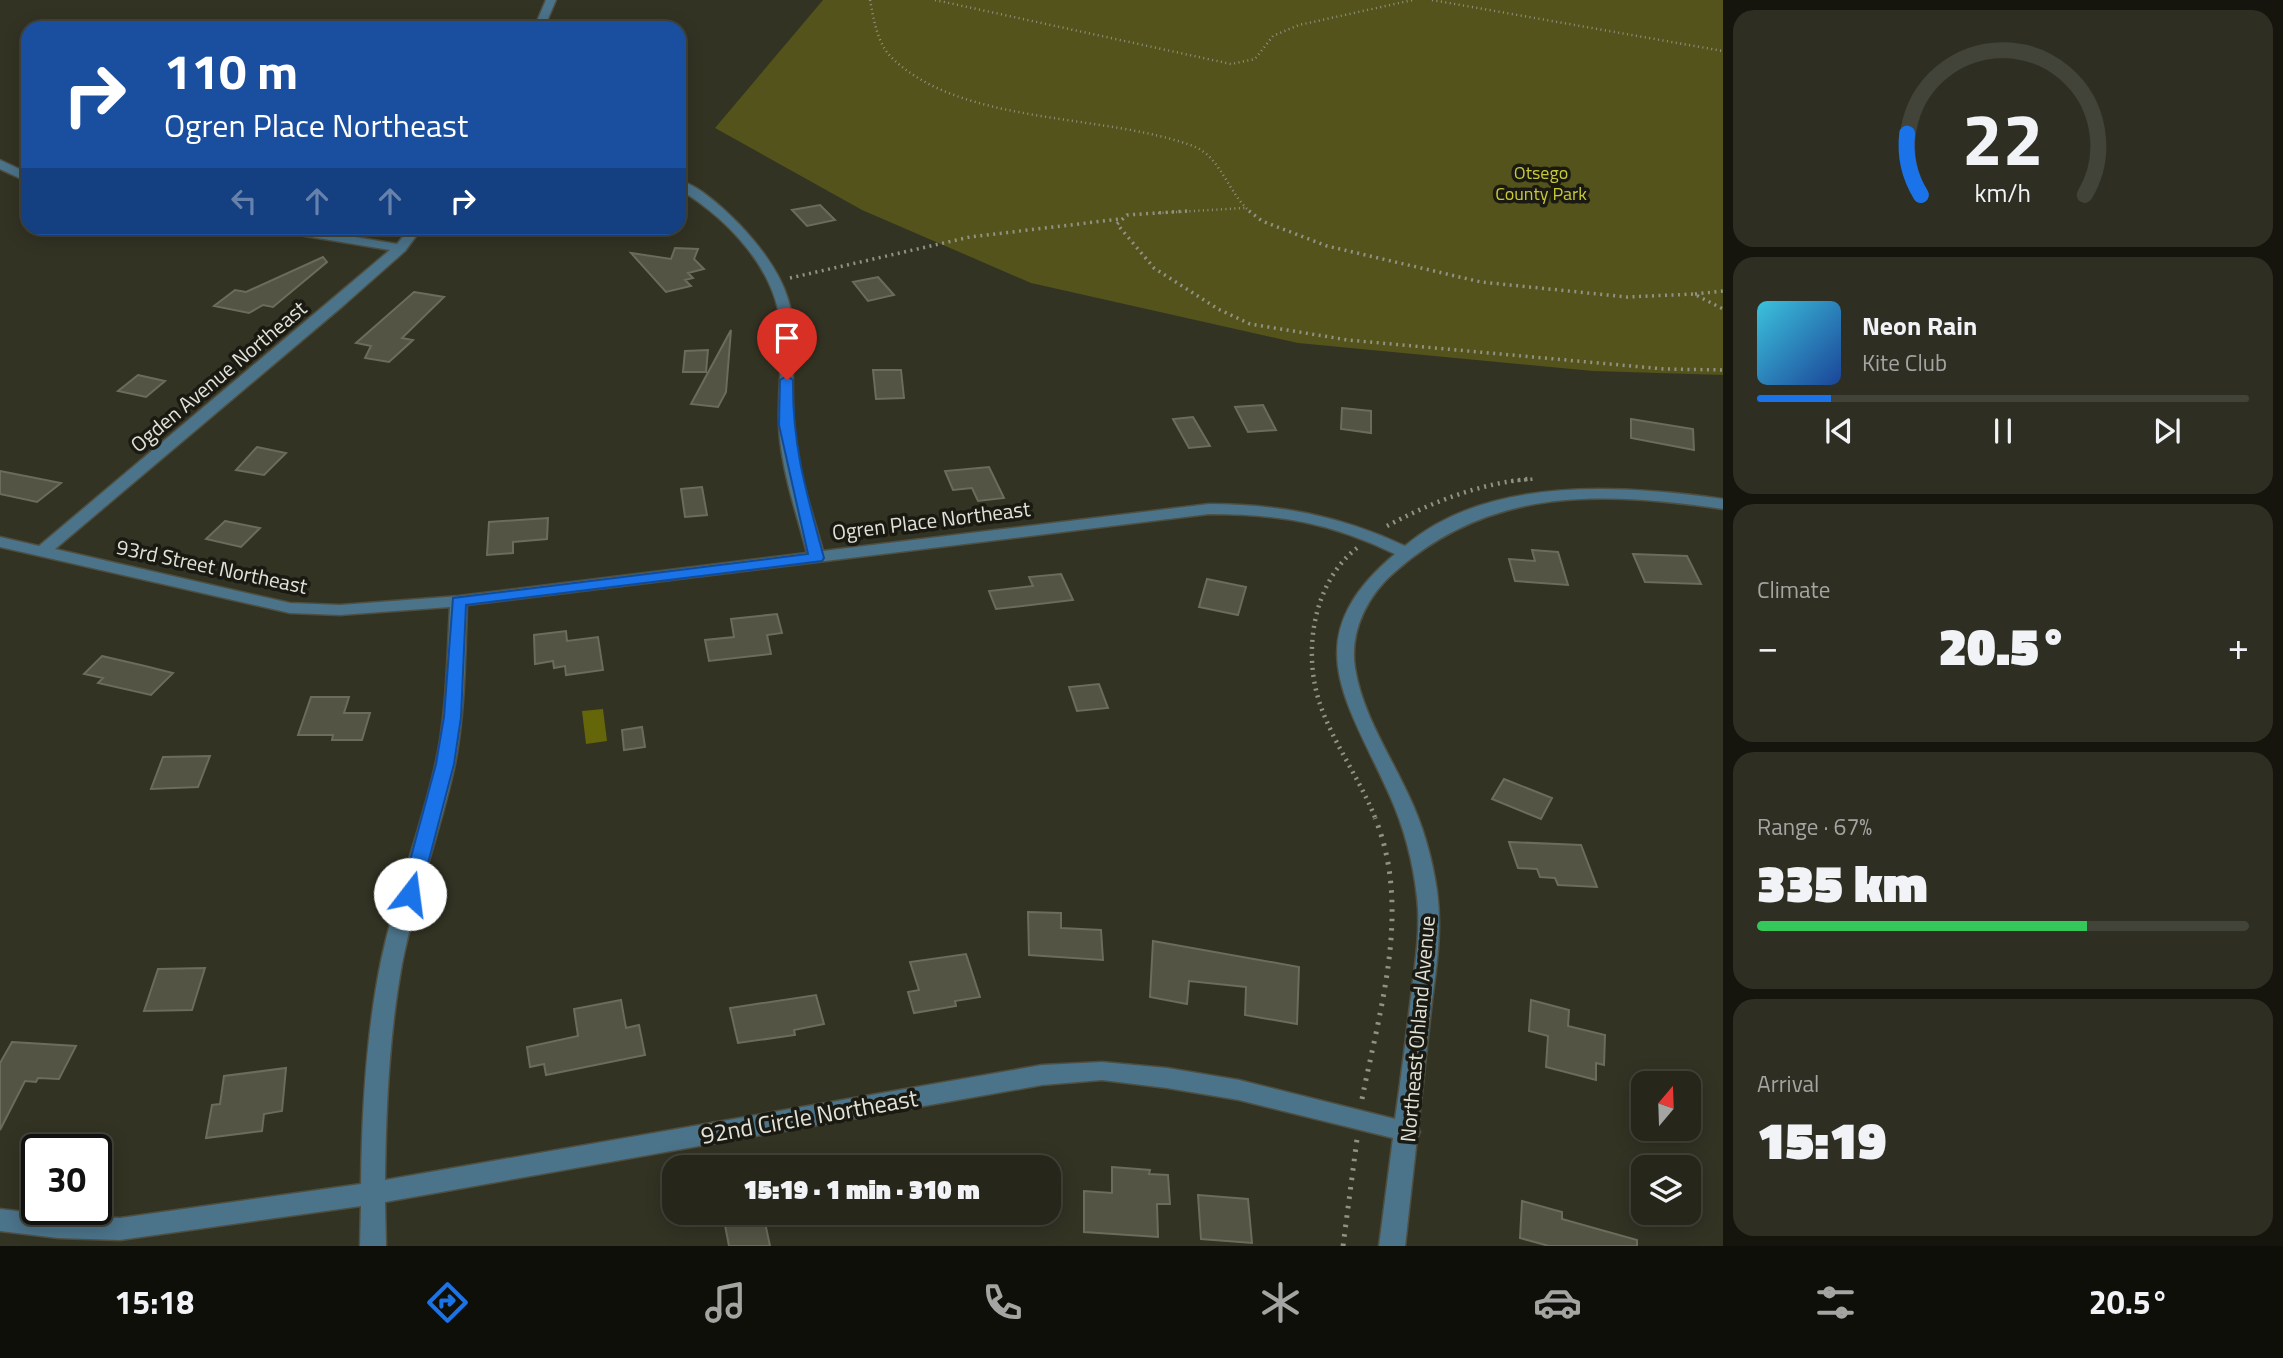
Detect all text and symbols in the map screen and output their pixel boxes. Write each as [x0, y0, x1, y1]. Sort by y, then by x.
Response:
text: 110 m [164, 33, 298, 108]
icon: right [49, 49, 140, 140]
text: 22 [1962, 83, 2044, 193]
text: Ogren Place Northeast [164, 101, 468, 149]
park label: Otsego County Park [1495, 159, 1587, 207]
text: km/h [1975, 173, 2031, 211]
icon: left [225, 182, 263, 220]
icon: ahead [298, 182, 336, 220]
icon: ahead [371, 182, 409, 220]
icon: right [444, 182, 482, 220]
street label: Ogden Avenue Northeast [123, 292, 314, 460]
text: Neon Rain [1862, 306, 1977, 345]
pin [757, 308, 817, 380]
icon: arrive [768, 319, 806, 357]
text: Kite Club [1862, 345, 1947, 380]
icon: previous [1820, 412, 1858, 450]
icon: pause [1984, 412, 2022, 450]
icon: next [2148, 412, 2186, 450]
street label: Ogren Place Northeast [830, 492, 1033, 548]
street label: 93rd Street Northeast [114, 530, 311, 602]
text: Climate [1757, 572, 1830, 607]
text: 20.5° [1938, 606, 2068, 685]
text: − [1757, 617, 1778, 675]
text: + [2228, 617, 2249, 675]
text: Range · 67% [1757, 809, 1872, 844]
text: 335 km [1757, 843, 1928, 922]
position arrow [373, 857, 447, 931]
street label: Northeast Ohland Avenue [1391, 914, 1443, 1144]
text: Arrival [1757, 1066, 1819, 1101]
north arrow [1631, 1071, 1701, 1141]
map controls [1631, 1071, 1701, 1225]
street label: 92nd Circle Northeast [698, 1079, 921, 1153]
text: 15:19 [1757, 1100, 1886, 1179]
speed limit sign: 30 [21, 1134, 112, 1225]
button: layers [1631, 1155, 1701, 1225]
text: 15:19 · 1 min · 310 m [743, 1170, 980, 1209]
text: 15:18 [114, 1278, 194, 1326]
icon: directions [423, 1278, 472, 1327]
icon: music [701, 1278, 750, 1327]
icon: phone [978, 1278, 1027, 1327]
icon: climate [1256, 1278, 1305, 1327]
icon: car [1533, 1278, 1582, 1327]
icon: filters [1811, 1278, 1860, 1327]
text: 20.5° [2089, 1278, 2169, 1326]

